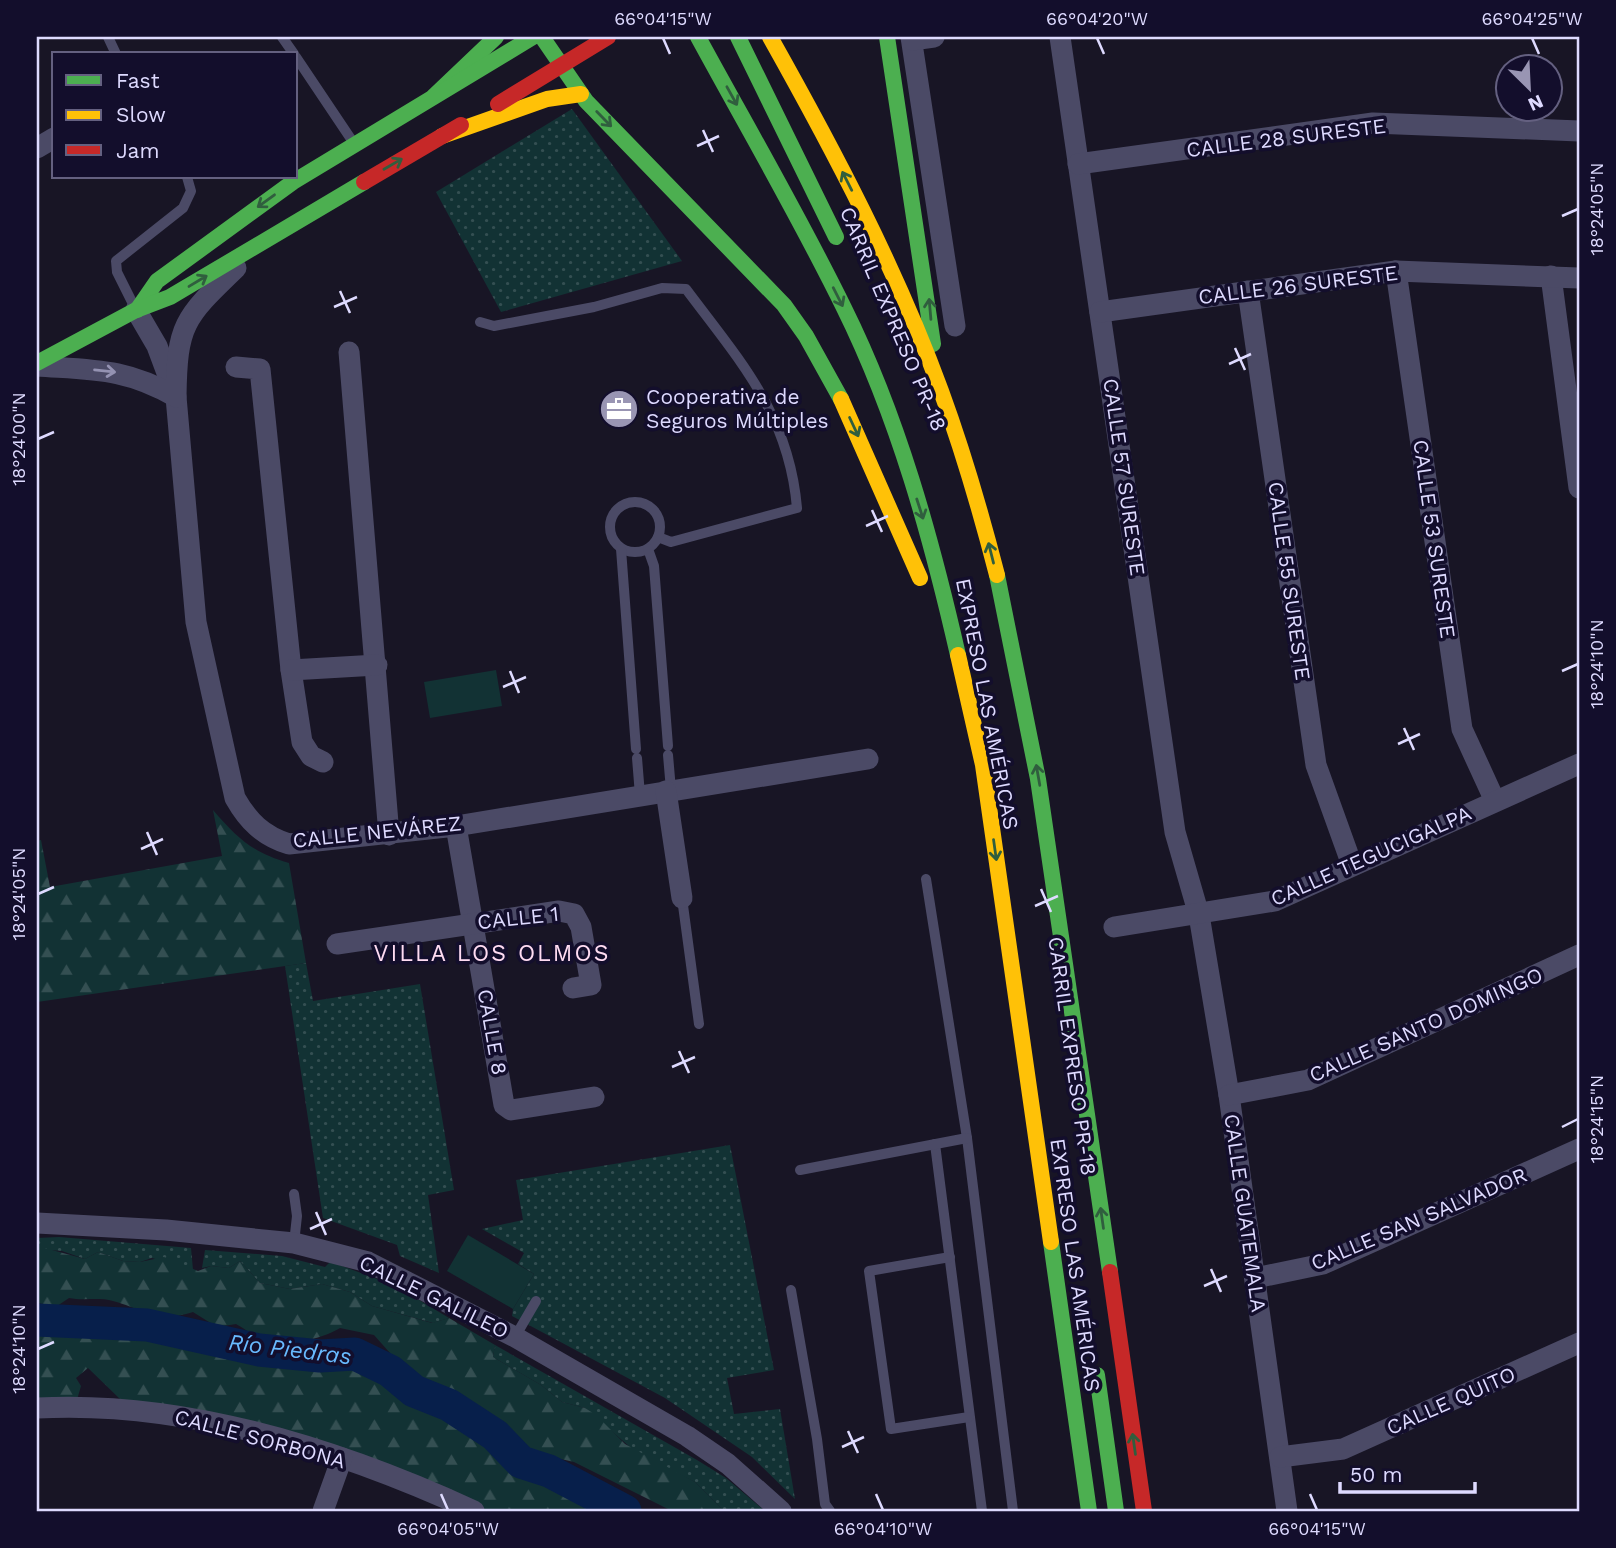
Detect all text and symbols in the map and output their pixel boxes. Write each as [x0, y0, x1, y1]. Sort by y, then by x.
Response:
text: 66°04'15"W [614, 8, 712, 29]
text: 66°04'20"W [1046, 8, 1148, 29]
text: 66°04'25"W [1481, 8, 1583, 29]
legend [52, 52, 298, 178]
north arrow [1494, 52, 1564, 122]
text: Fast [116, 68, 160, 93]
one-way arrow [726, 85, 739, 106]
text: N [1525, 90, 1547, 116]
text: Slow [116, 102, 166, 127]
one-way arrow [596, 111, 613, 128]
street label: CALLE 28 SURESTE [1185, 113, 1387, 162]
text: Jam [116, 138, 159, 163]
one-way arrow [383, 157, 403, 171]
text: 18°24'05"N [1586, 163, 1607, 255]
one-way arrow [840, 171, 853, 192]
one-way arrow [257, 193, 276, 208]
street label: CARRIL EXPRESO PR-18 [835, 203, 952, 435]
street label: CALLE 26 SURESTE [1197, 260, 1399, 309]
one-way arrow [187, 273, 207, 287]
one-way arrow [832, 286, 846, 307]
one-way arrow [923, 299, 936, 321]
one-way arrow [93, 365, 116, 378]
street label: CALLE 57 SURESTE [1098, 377, 1151, 577]
place label: Cooperativa de Seguros Múltiples [646, 384, 829, 433]
office icon: Cooperativa de Seguros Múltiples [598, 388, 640, 430]
text: 18°24'00"N [8, 392, 29, 486]
one-way arrow [847, 416, 861, 437]
street label: CALLE 53 SURESTE [1408, 438, 1461, 640]
street label: CALLE 55 SURESTE [1263, 480, 1316, 682]
one-way arrow [914, 498, 927, 520]
one-way arrow [984, 542, 997, 564]
street label: EXPRESO LAS AMÉRICAS [951, 576, 1024, 832]
text: 18°24'10"N [1586, 619, 1607, 709]
one-way arrow [1031, 764, 1044, 787]
street label: CALLE TEGUCIGALPA [1267, 800, 1475, 911]
street label: CALLE NEVÁREZ [291, 810, 463, 853]
one-way arrow [989, 839, 1002, 861]
text: 18°24'05"N [8, 848, 29, 940]
street label: CALLE 1 [476, 901, 560, 934]
street label: CARRIL EXPRESO PR-18 [1043, 935, 1102, 1177]
district label: VILLA LOS OLMOS [374, 940, 610, 967]
street label: CALLE SANTO DOMINGO [1305, 962, 1546, 1087]
street label: CALLE 8 [473, 987, 512, 1077]
text: 18°24'15"N [1586, 1075, 1607, 1163]
street label: CALLE GUATEMALA [1219, 1112, 1272, 1314]
street label: EXPRESO LAS AMÉRICAS [1045, 1137, 1106, 1393]
street label: CALLE SAN SALVADOR [1307, 1162, 1531, 1275]
one-way arrow [1095, 1208, 1108, 1230]
street label: CALLE GALILEO [355, 1250, 513, 1344]
text: 18°24'10"N [8, 1304, 29, 1394]
water label: Río Piedras [227, 1329, 353, 1370]
street label: CALLE QUITO [1382, 1361, 1519, 1440]
street label: CALLE SORBONA [172, 1404, 348, 1473]
one-way arrow [1127, 1433, 1140, 1456]
scale bar [1340, 1450, 1474, 1494]
text: 50 m [1350, 1462, 1402, 1487]
text: 66°04'05"W [397, 1518, 499, 1539]
text: 66°04'10"W [834, 1518, 932, 1539]
text: 66°04'15"W [1268, 1518, 1366, 1539]

